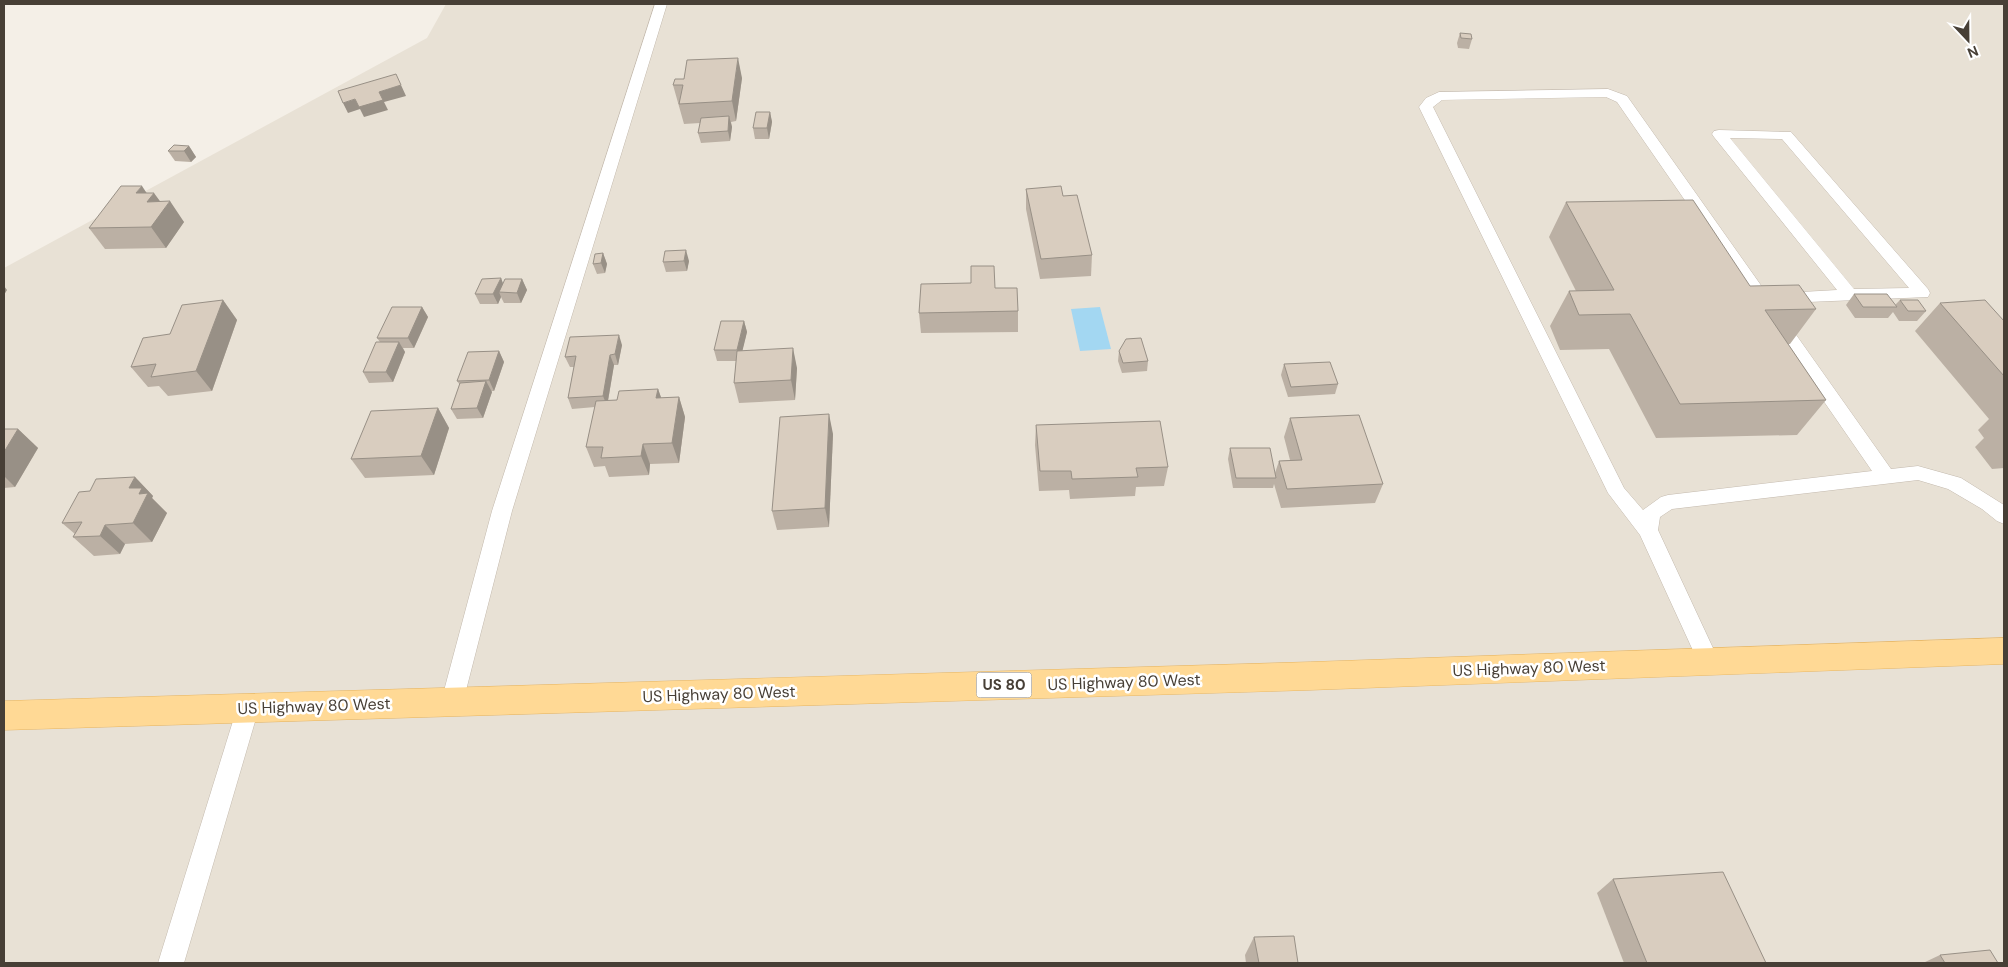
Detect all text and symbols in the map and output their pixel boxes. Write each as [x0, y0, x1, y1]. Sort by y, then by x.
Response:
north arrow [1943, 15, 1993, 65]
text: N [1965, 42, 1981, 62]
street label: US Highway 80 West [1452, 655, 1606, 681]
street label: US Highway 80 West [1047, 669, 1201, 695]
road number: US 80 [976, 672, 1032, 698]
street label: US Highway 80 West [642, 681, 796, 707]
street label: US Highway 80 West [237, 693, 391, 719]

